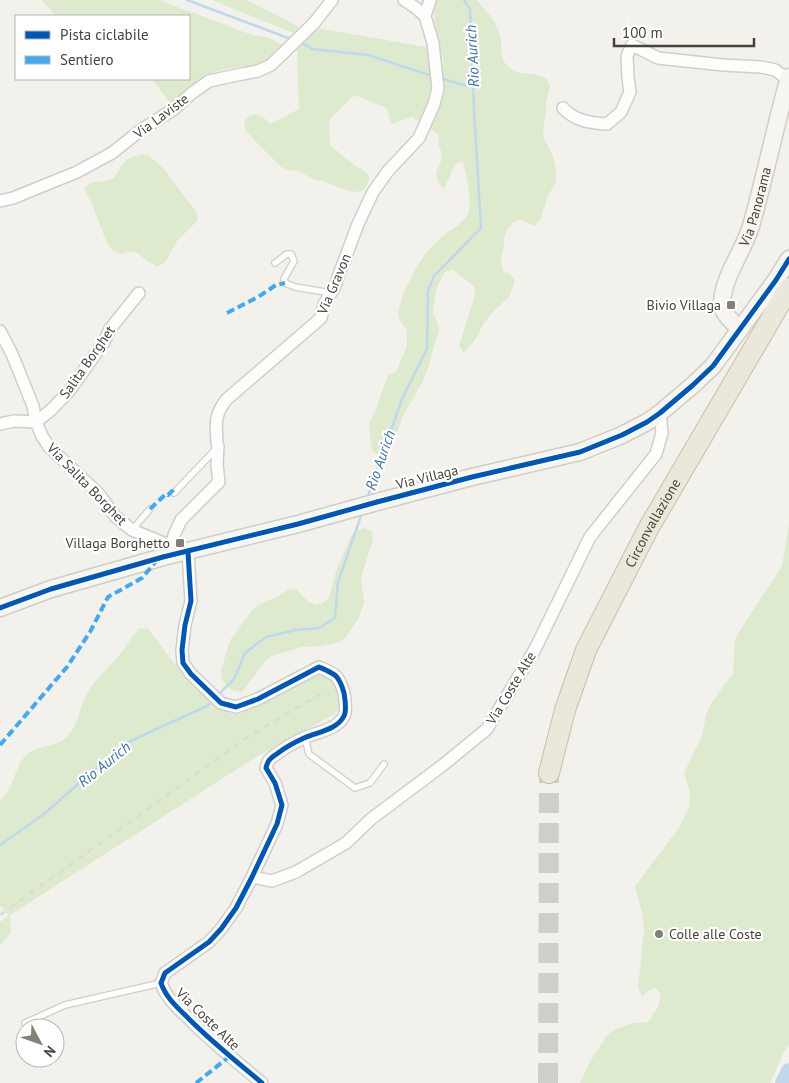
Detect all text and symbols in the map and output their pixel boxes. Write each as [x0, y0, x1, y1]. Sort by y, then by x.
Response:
legend [15, 15, 190, 80]
scale bar [614, 15, 754, 47]
text: 100 m [622, 23, 663, 42]
water label: Rio Aurich [461, 24, 483, 88]
text: Pista ciclabile [60, 25, 149, 44]
text: Sentiero [60, 50, 114, 69]
street label: Via Laviste [129, 89, 192, 143]
street label: Via Panorama [734, 165, 775, 250]
street label: Via Gravon [313, 251, 355, 318]
place label: Bivio Villaga [646, 296, 721, 314]
marker: Bivio Villaga [725, 299, 737, 311]
street label: Salita Borghet [55, 322, 119, 402]
water label: Rio Aurich [361, 427, 399, 492]
street label: Via Salita Borghet [42, 438, 131, 529]
street label: Via Villaga [393, 461, 460, 494]
street label: Circonvallazione [621, 475, 685, 570]
place label: Villaga Borghetto [64, 534, 170, 552]
marker: Villaga Borghetto [174, 537, 186, 549]
street label: Via Coste Alte [482, 648, 540, 729]
water label: Rio Aurich [74, 737, 134, 791]
place label: Colle alle Coste [669, 925, 762, 943]
marker: Colle alle Coste [653, 928, 665, 940]
street label: Via Coste Alte [171, 983, 244, 1054]
north arrow [15, 1018, 65, 1068]
text: N [40, 1042, 60, 1061]

